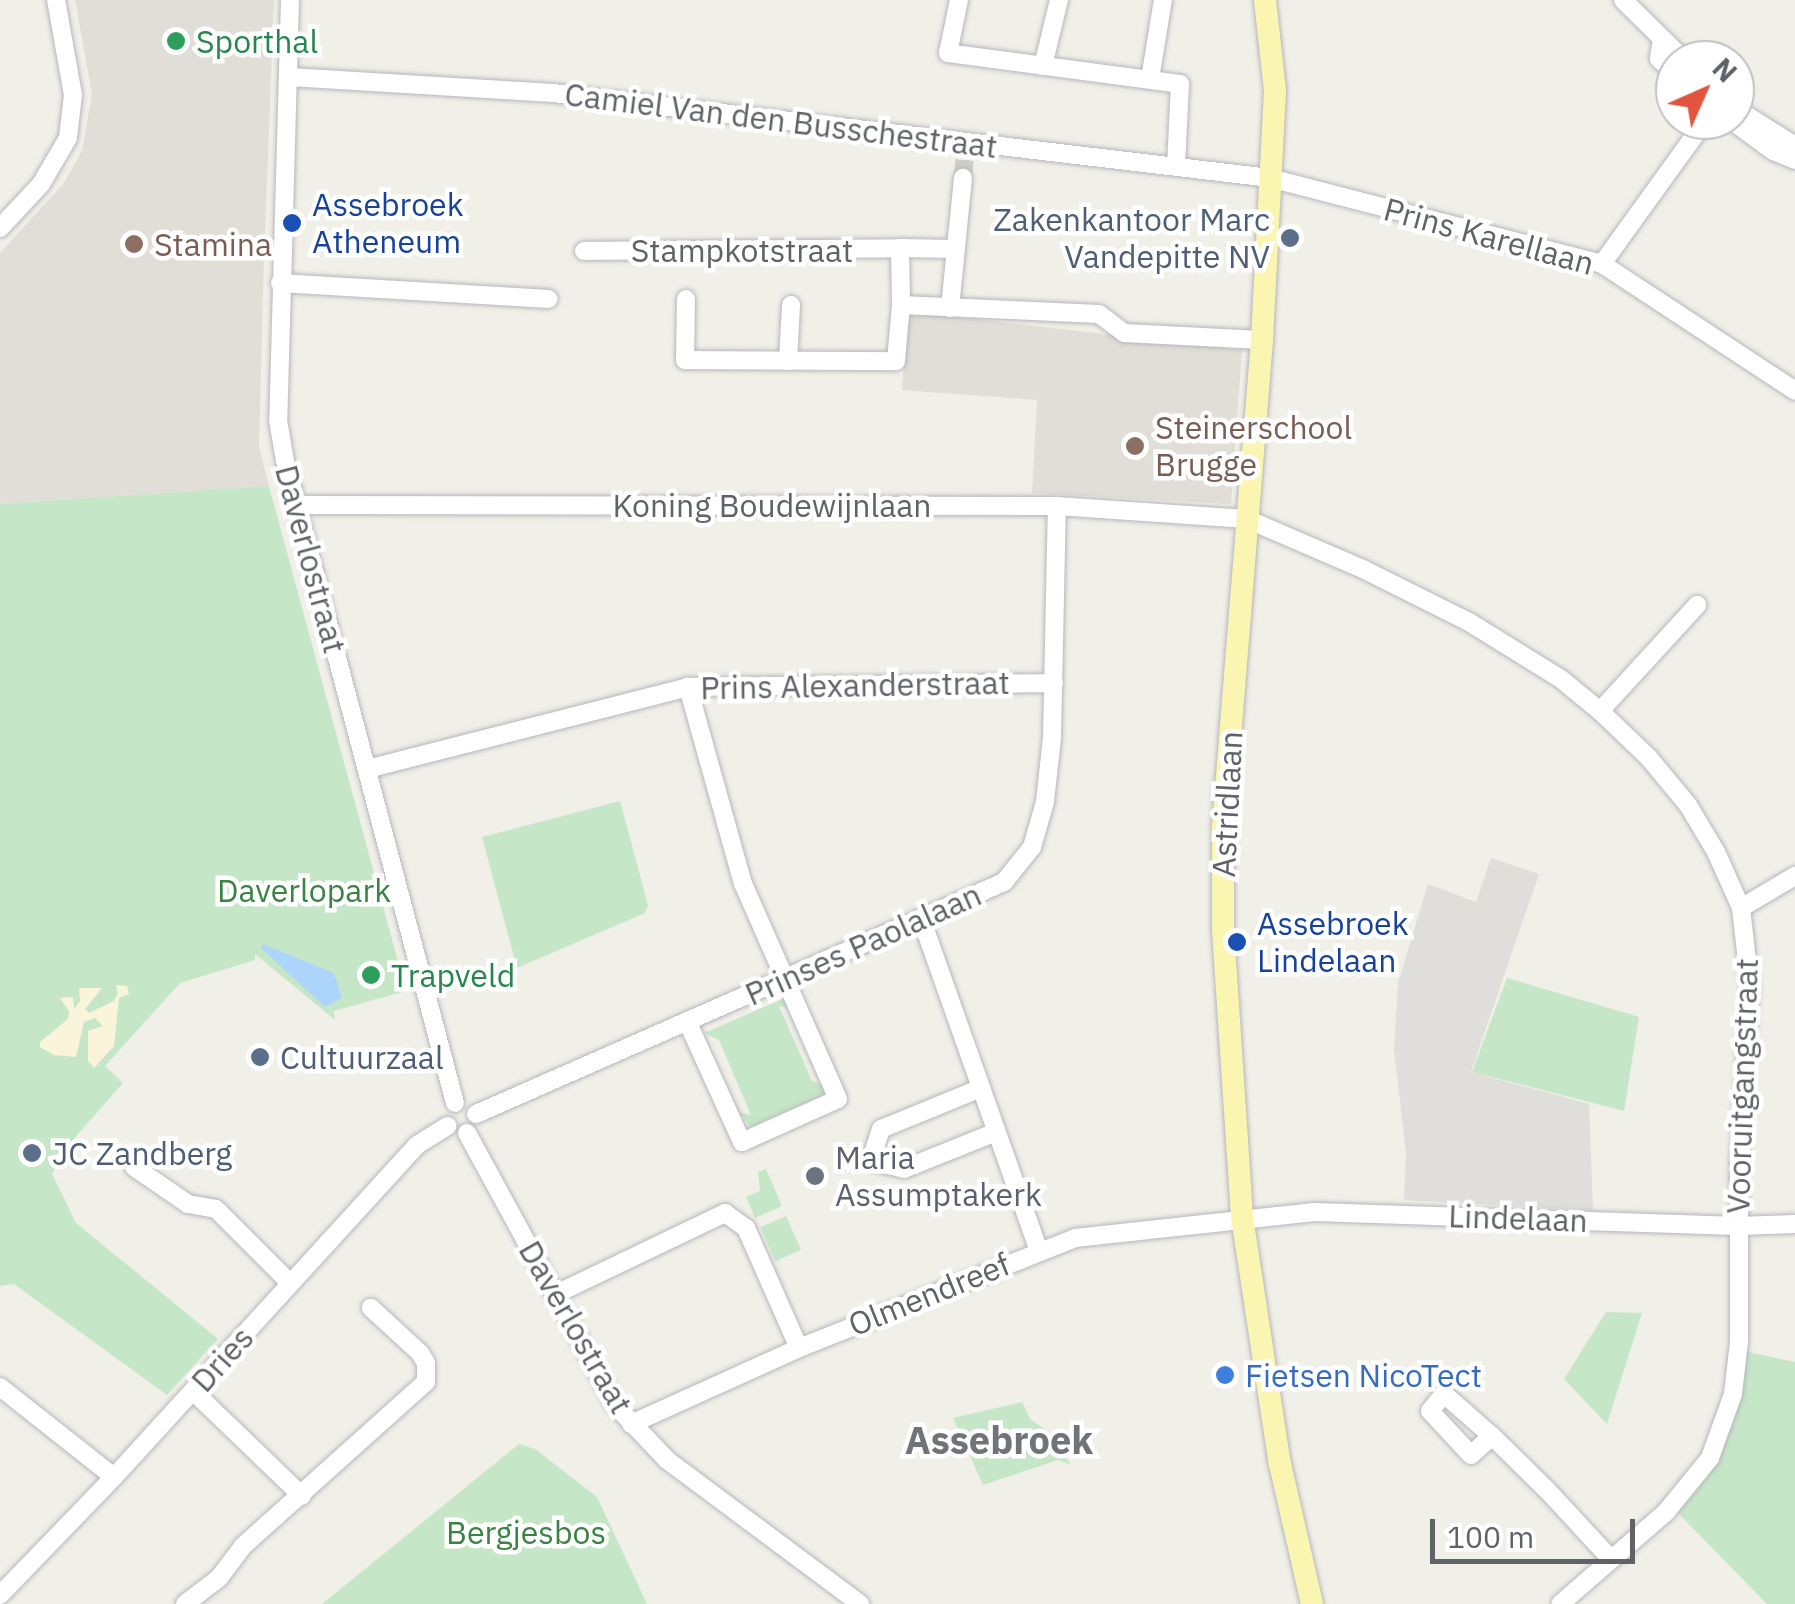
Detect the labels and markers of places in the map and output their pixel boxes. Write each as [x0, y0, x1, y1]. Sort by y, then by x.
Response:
place label: Sporthal [196, 22, 318, 60]
marker: Sporthal [165, 30, 187, 52]
place label: Assebroek Atheneum [312, 186, 464, 261]
place label: Zakenkantoor Marc Vandepitte NV [993, 201, 1270, 276]
marker: Assebroek Atheneum [281, 212, 303, 234]
place label: Stamina [154, 225, 272, 263]
marker: Zakenkantoor Marc Vandepitte NV [1279, 227, 1301, 249]
marker: Stamina [123, 233, 145, 255]
place label: Steinerschool Brugge [1155, 409, 1352, 484]
marker: Steinerschool Brugge [1124, 435, 1146, 457]
place label: Assebroek Lindelaan [1257, 905, 1409, 980]
marker: Assebroek Lindelaan [1226, 931, 1248, 953]
place label: Trapveld [391, 956, 515, 994]
marker: Trapveld [360, 964, 382, 986]
place label: Cultuurzaal [280, 1038, 444, 1076]
marker: Cultuurzaal [249, 1046, 271, 1068]
place label: JC Zandberg [52, 1134, 232, 1172]
place label: Maria Assumptakerk [835, 1139, 1042, 1214]
marker: JC Zandberg [21, 1142, 43, 1164]
marker: Maria Assumptakerk [804, 1165, 826, 1187]
place label: Fietsen NicoTect [1245, 1356, 1482, 1394]
marker: Fietsen NicoTect [1214, 1364, 1236, 1386]

